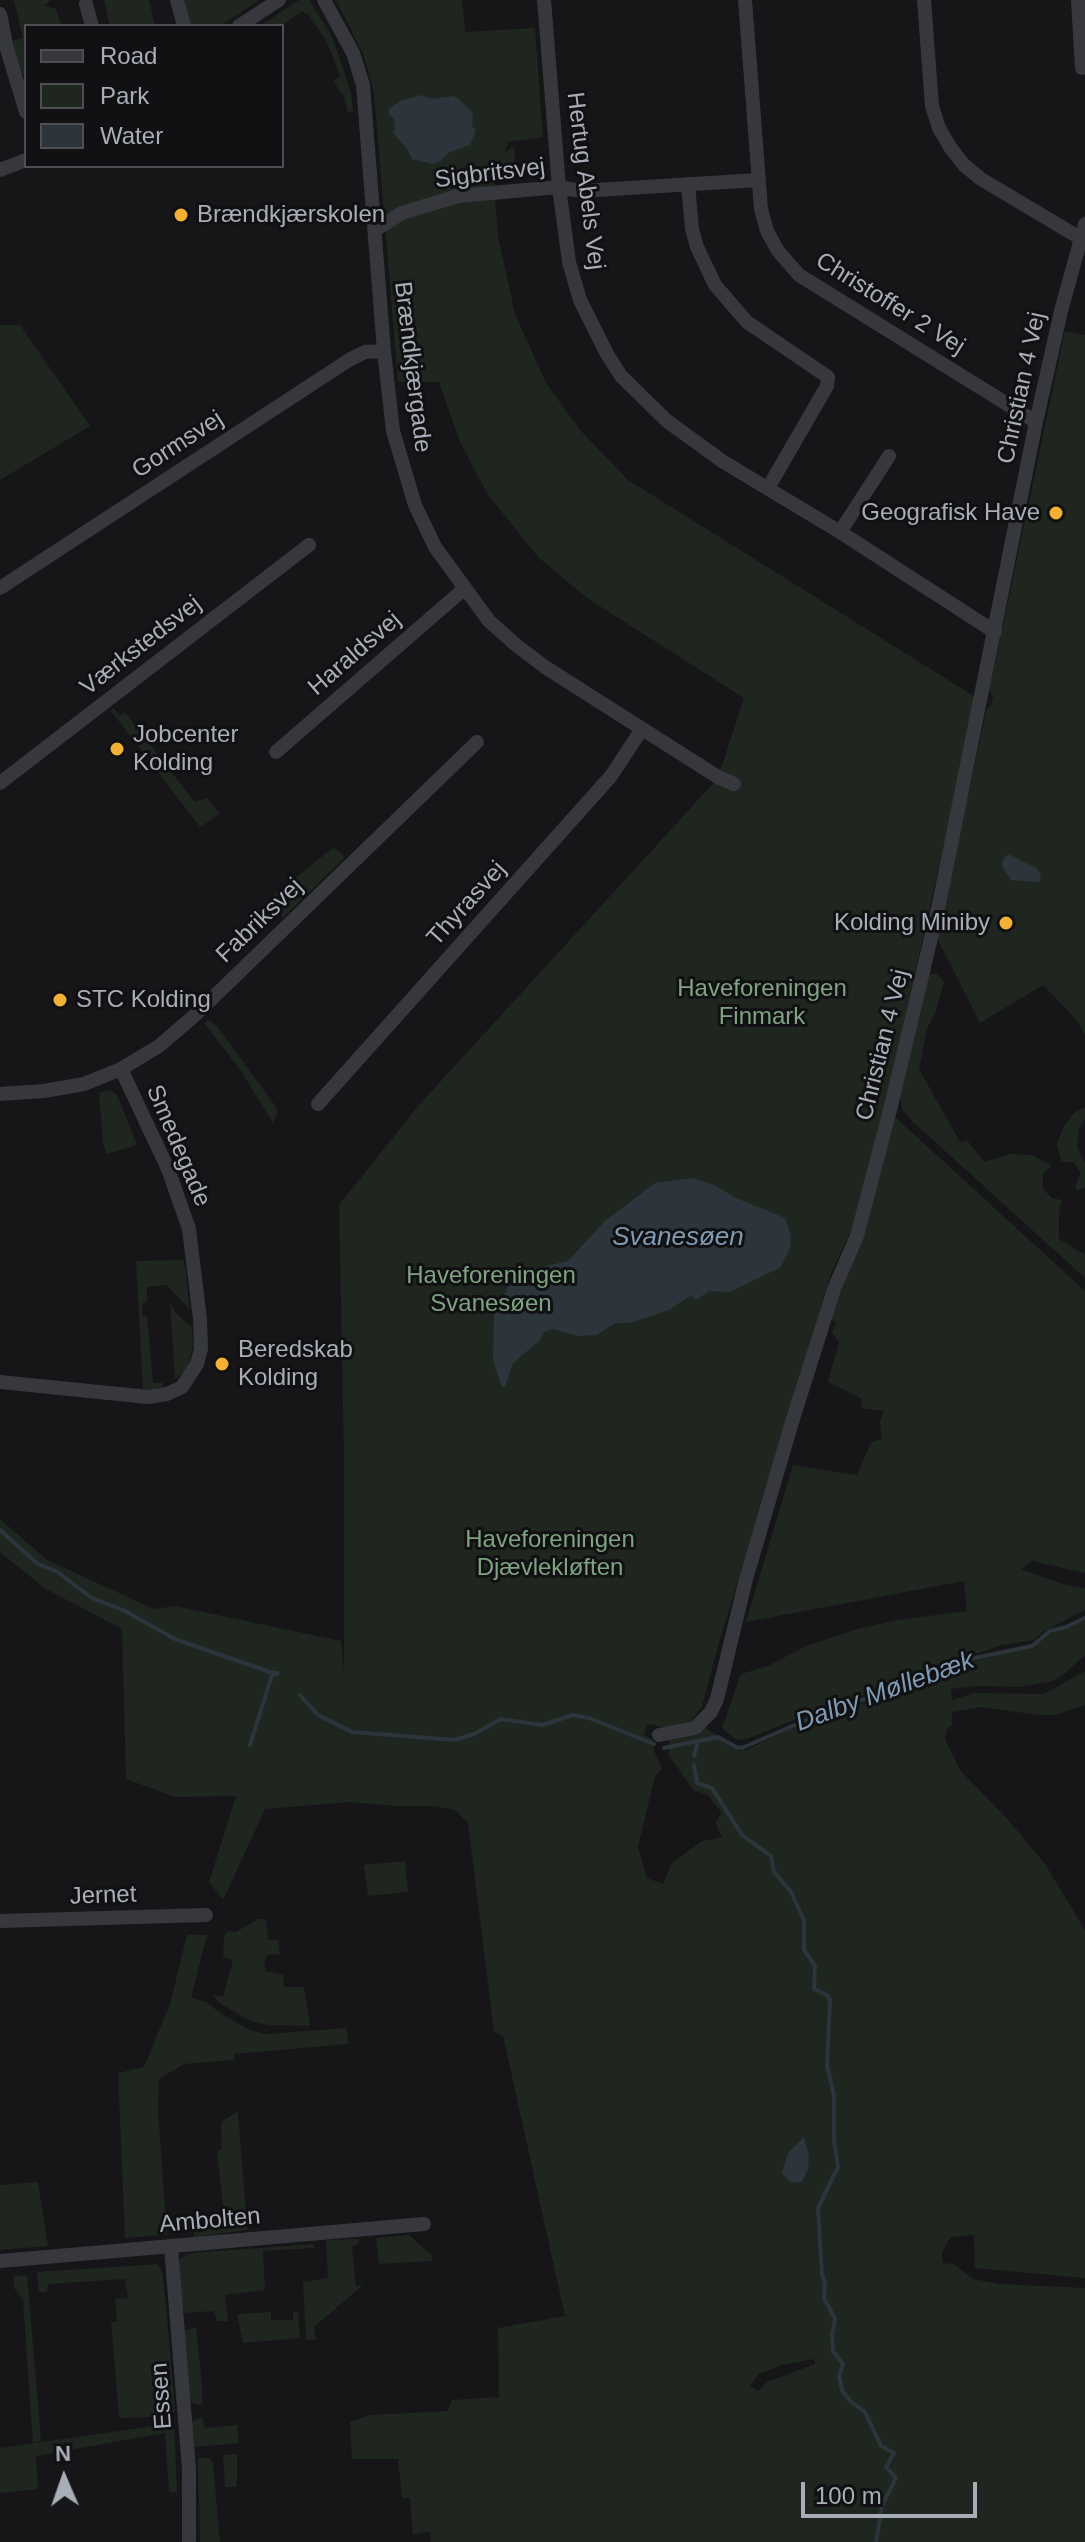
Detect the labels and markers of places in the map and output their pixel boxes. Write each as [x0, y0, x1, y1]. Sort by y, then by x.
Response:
place label: Brændkjærskolen [197, 201, 385, 229]
marker: Brændkjærskolen [172, 206, 190, 224]
place label: Geografisk Have [861, 499, 1040, 527]
marker: Geografisk Have [1047, 504, 1065, 522]
place label: Jobcenter Kolding [133, 721, 238, 777]
marker: Jobcenter Kolding [108, 740, 126, 758]
place label: Kolding Miniby [834, 909, 990, 937]
marker: Kolding Miniby [997, 914, 1015, 932]
place label: STC Kolding [76, 986, 211, 1014]
marker: STC Kolding [51, 991, 69, 1009]
place label: Beredskab Kolding [238, 1336, 353, 1392]
marker: Beredskab Kolding [213, 1355, 231, 1373]

